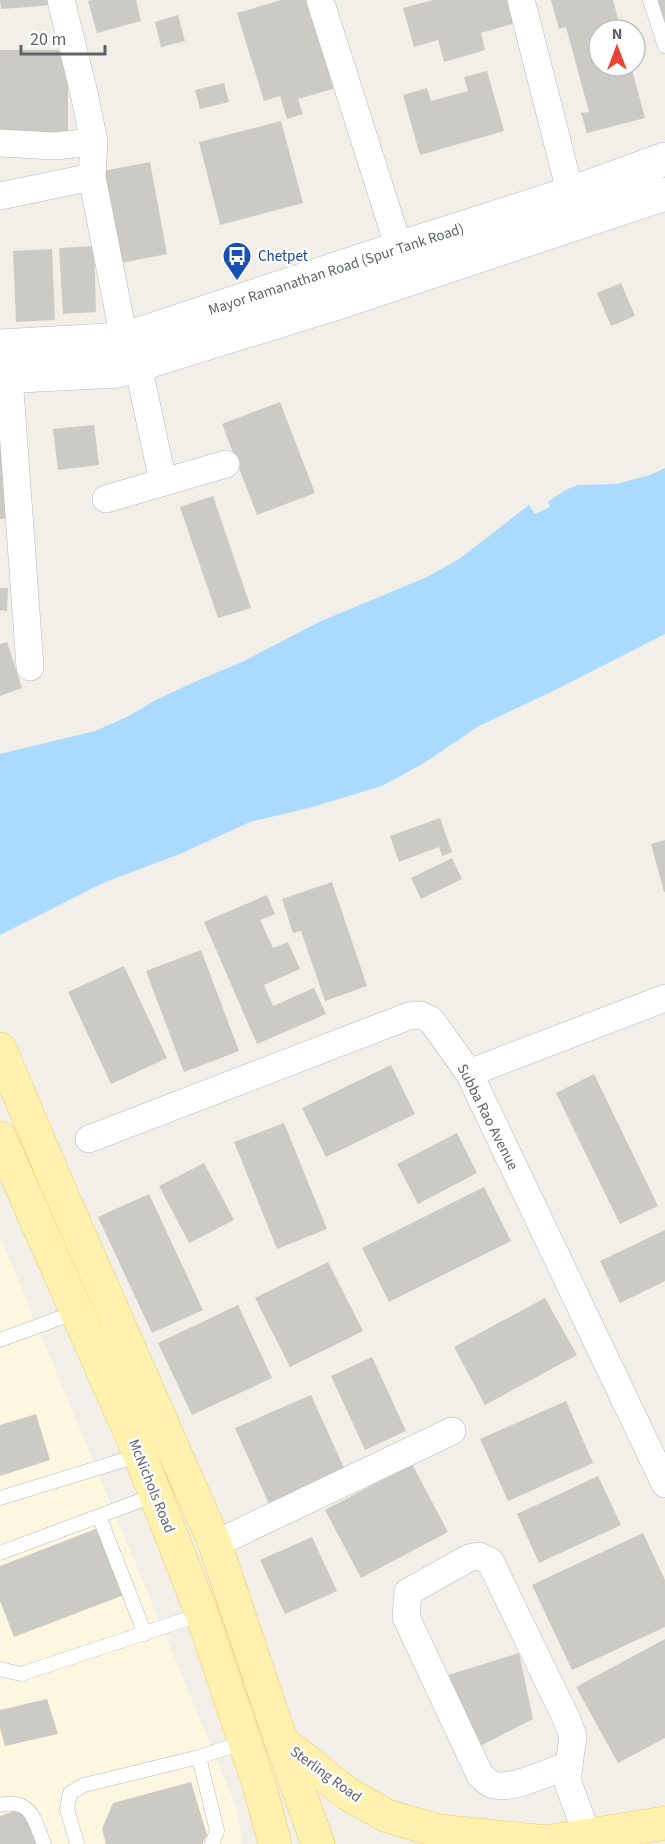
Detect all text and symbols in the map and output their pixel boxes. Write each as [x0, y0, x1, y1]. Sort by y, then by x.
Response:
scale bar [21, 18, 105, 56]
north arrow [587, 18, 647, 78]
text: N [612, 23, 622, 45]
text: 20 m [30, 27, 66, 52]
street label: Mayor Ramanathan Road (Spur Tank Road) [206, 218, 467, 321]
bus stop icon: Chetpet [221, 240, 253, 282]
place label: Chetpet [258, 246, 308, 267]
street label: Subba Rao Avenue [452, 1061, 523, 1174]
street label: McNichols Road [123, 1436, 180, 1536]
street label: Sterling Road [286, 1741, 366, 1807]

